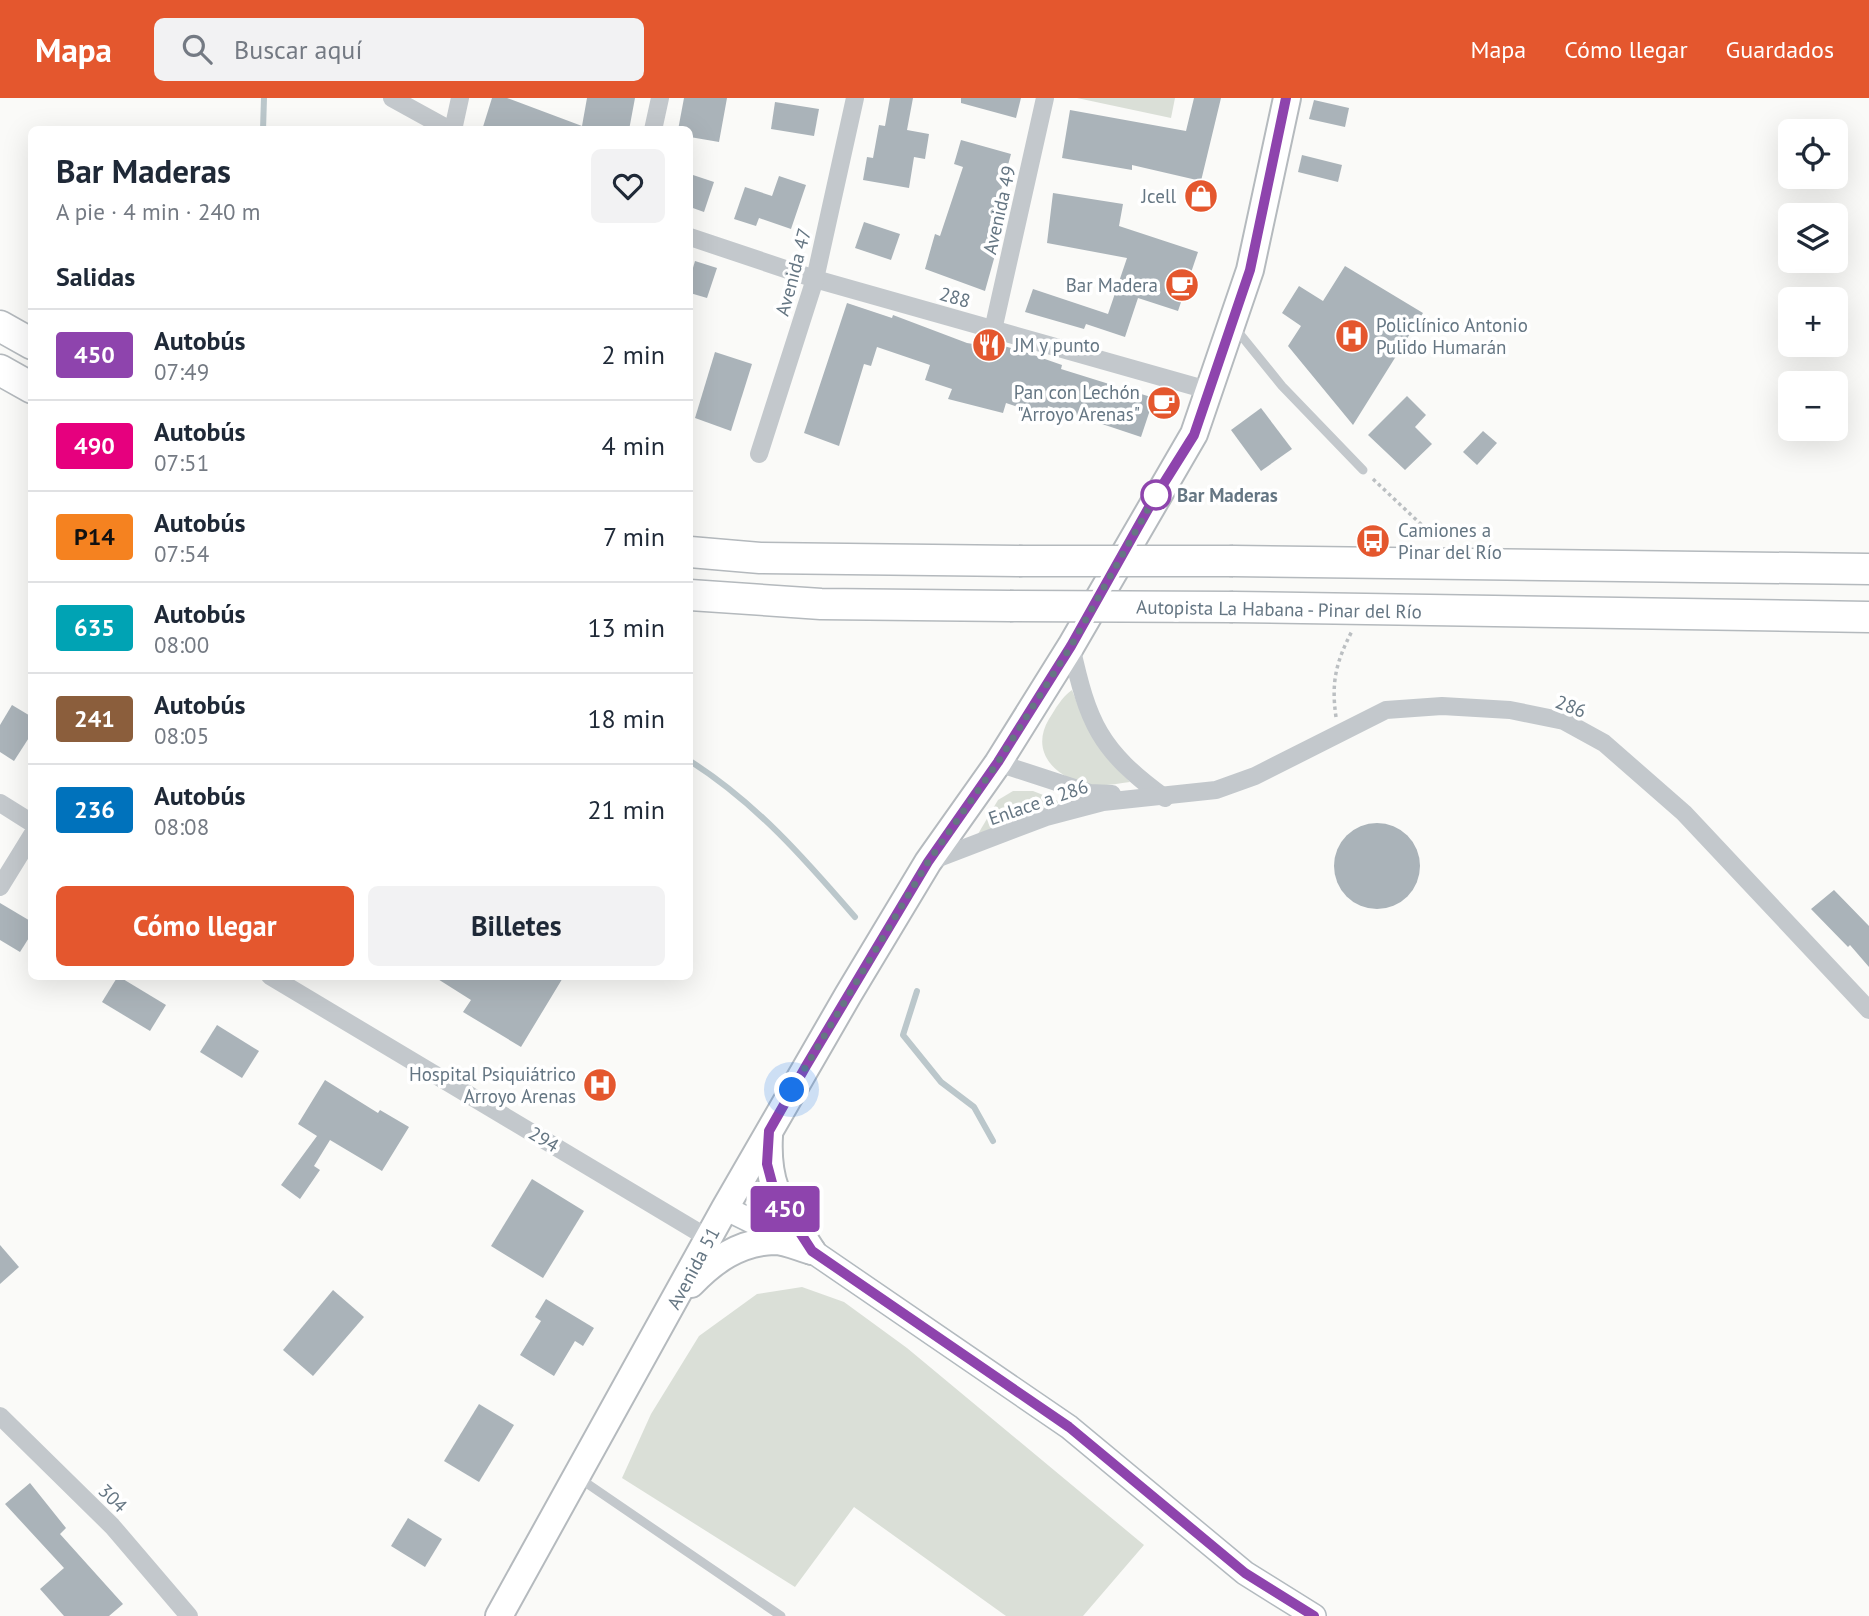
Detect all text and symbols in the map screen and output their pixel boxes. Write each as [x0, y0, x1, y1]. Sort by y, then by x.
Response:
search box [154, 18, 644, 81]
text: Mapa [35, 28, 112, 71]
icon: search [178, 30, 216, 68]
text: Buscar aquí [234, 33, 362, 66]
text: Mapa [1470, 34, 1526, 65]
text: Cómo llegar [1564, 34, 1688, 65]
text: Guardados [1726, 34, 1834, 65]
map controls [1778, 119, 1848, 441]
button: locate [1778, 119, 1848, 189]
text: Bar Maderas [56, 149, 231, 192]
button: heart [591, 149, 665, 223]
street label: Avenida 49 [977, 163, 1021, 257]
shop icon: Jcell [1182, 177, 1220, 215]
place label: Jcell [1141, 184, 1176, 208]
text: A pie · 4 min · 240 m [56, 197, 260, 226]
button: layers [1778, 203, 1848, 273]
street label: Avenida 47 [770, 225, 816, 319]
text: Salidas [56, 260, 135, 293]
cafe icon: Bar Madera [1163, 266, 1201, 304]
place label: Bar Madera [1066, 273, 1158, 297]
street label: 288 [937, 281, 973, 313]
button: + [1778, 287, 1848, 357]
place label: Policlínico Antonio Pulido Humarán [1376, 313, 1528, 359]
hospital icon: Policlínico Antonio Pulido Humarán [1333, 317, 1371, 355]
text: Autobús [154, 324, 246, 357]
restaurant icon: JM y punto [970, 326, 1008, 364]
place label: JM y punto [1013, 333, 1100, 357]
text: 2 min [602, 338, 665, 371]
text: 450 [74, 339, 115, 370]
text: 07:49 [154, 357, 209, 386]
button: − [1778, 371, 1848, 441]
place label: Pan con Lechón "Arroyo Arenas" [1014, 380, 1140, 426]
cafe icon: Pan con Lechón "Arroyo Arenas" [1145, 384, 1183, 422]
text: Autobús [154, 415, 246, 448]
text: 4 min [602, 429, 665, 462]
text: 490 [74, 430, 115, 461]
text: 07:51 [154, 448, 209, 477]
marker: Bar Maderas [1141, 480, 1171, 510]
place label: Bar Maderas [1177, 483, 1278, 507]
text: Autobús [154, 506, 246, 539]
place label: Camiones a Pinar del Río [1398, 518, 1502, 564]
text: 7 min [603, 520, 665, 553]
text: P14 [74, 521, 115, 552]
bus stop icon: Camiones a Pinar del Río [1354, 522, 1392, 560]
text: 07:54 [154, 539, 209, 568]
street label: Autopista La Habana - Pinar del Río [1136, 595, 1422, 623]
text: Autobús [154, 597, 246, 630]
text: 13 min [587, 611, 665, 644]
text: 635 [74, 612, 115, 643]
text: 08:00 [154, 630, 209, 659]
text: Autobús [154, 688, 246, 721]
street label: 286 [1552, 689, 1590, 723]
text: 18 min [587, 702, 665, 735]
text: 241 [74, 703, 115, 734]
text: 08:05 [154, 721, 209, 750]
street label: Enlace a 286 [985, 774, 1091, 830]
text: Autobús [154, 779, 246, 812]
text: 21 min [587, 793, 665, 826]
text: 236 [74, 794, 115, 825]
text: 08:08 [154, 812, 209, 841]
button: Cómo llegar [56, 886, 354, 966]
button: Billetes [368, 886, 665, 966]
place label: Hospital Psiquiátrico Arroyo Arenas [409, 1062, 576, 1108]
hospital icon: Hospital Psiquiátrico Arroyo Arenas [581, 1066, 619, 1104]
your location [774, 1072, 809, 1107]
street label: 294 [524, 1121, 564, 1157]
line badge: 450 [745, 1186, 825, 1232]
text: 450 [765, 1193, 805, 1224]
street label: Avenida 51 [661, 1223, 725, 1313]
street label: 304 [94, 1479, 132, 1517]

